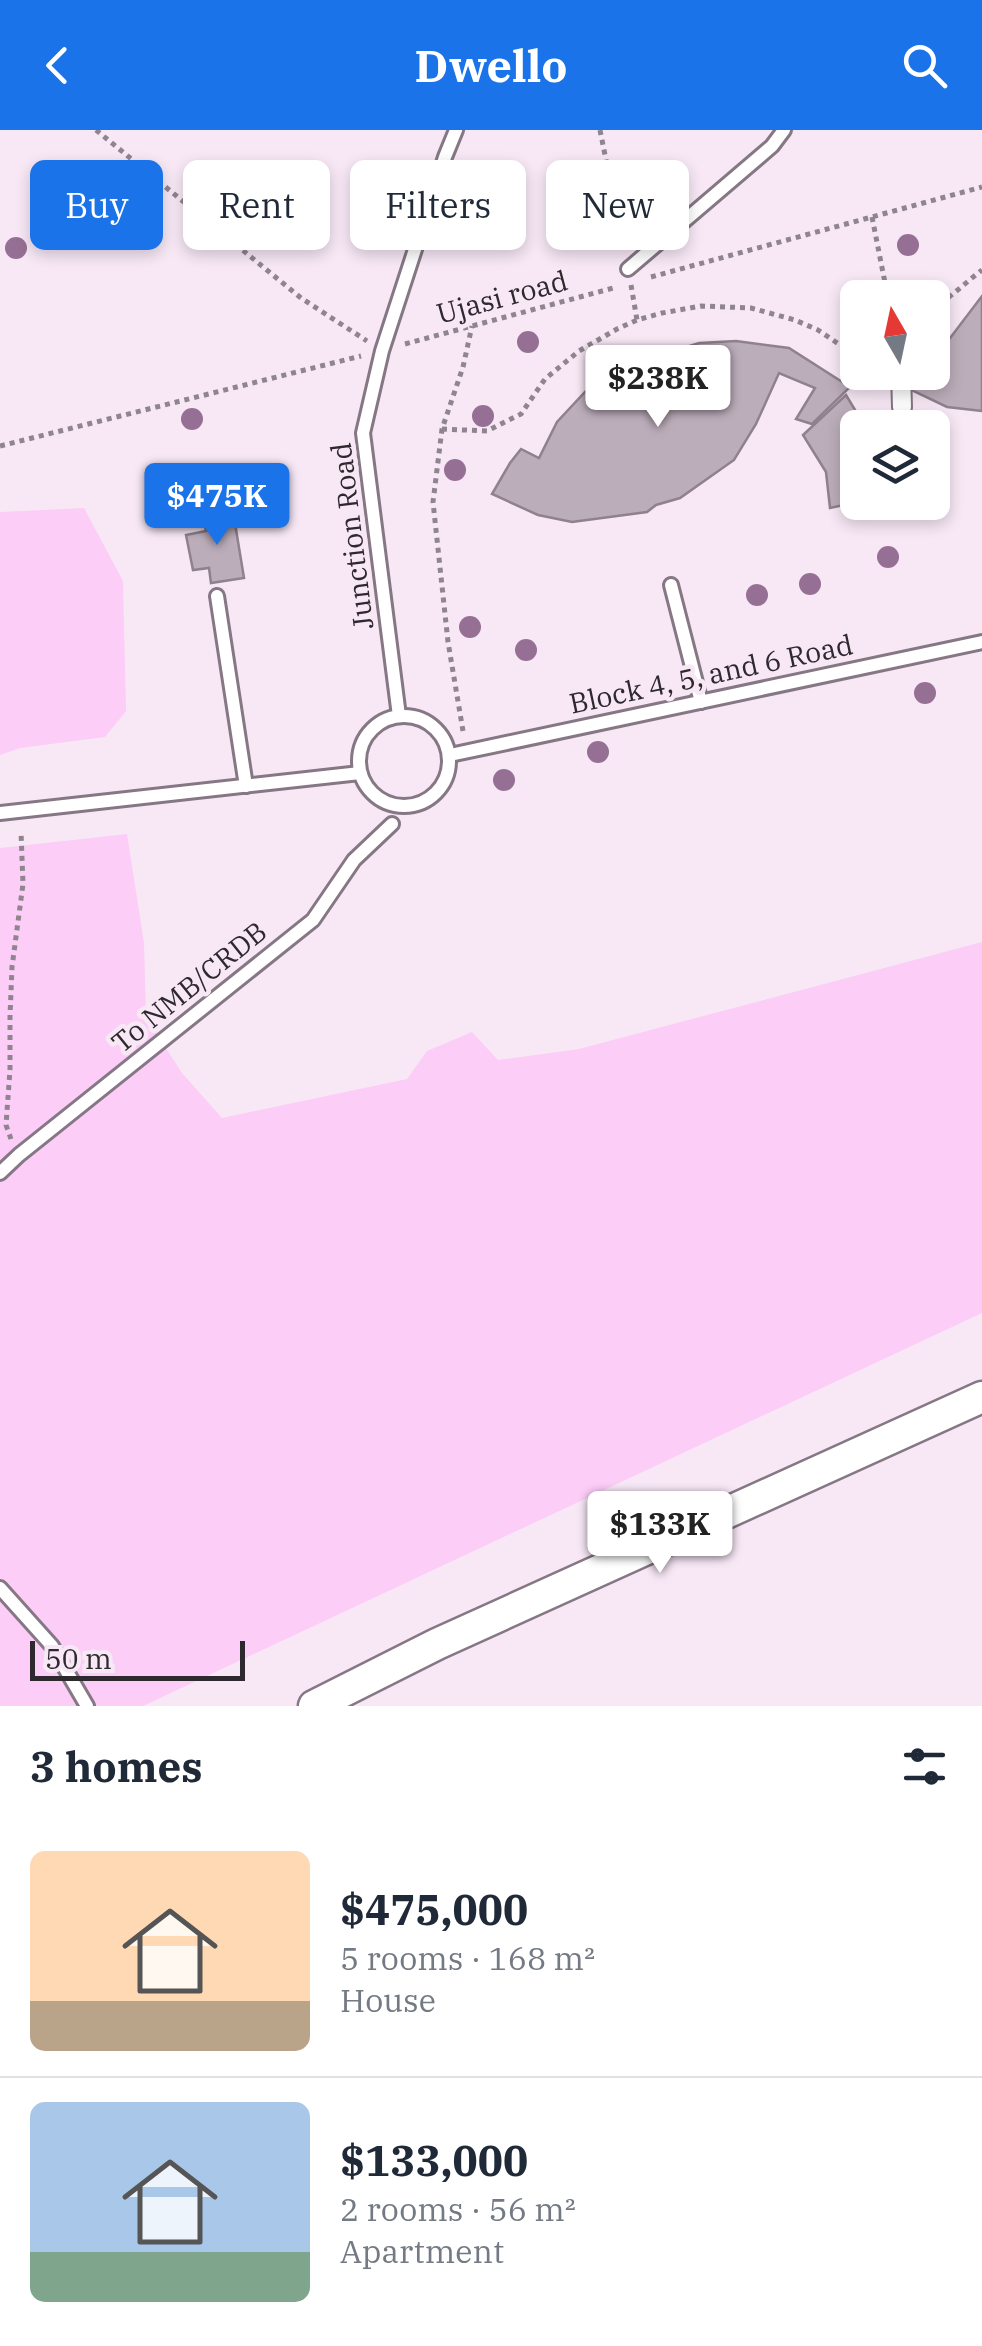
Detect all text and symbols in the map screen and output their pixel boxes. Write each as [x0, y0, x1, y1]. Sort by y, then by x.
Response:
text: Dwello [414, 36, 568, 94]
icon: back [30, 38, 85, 93]
icon: search [897, 38, 952, 93]
chip: Buy [30, 160, 163, 250]
chip: Rent [183, 160, 330, 250]
chip: Filters [350, 160, 526, 250]
chip: New [546, 160, 689, 250]
street label: Ujasi road [432, 261, 571, 332]
north arrow [840, 280, 950, 390]
map controls [840, 280, 950, 520]
pin: $238K [588, 345, 728, 430]
text: $238K [607, 356, 709, 398]
button: layers [840, 410, 950, 520]
street label: Junction Road [322, 441, 381, 632]
pin: $475K [147, 463, 287, 548]
text: $475K [166, 474, 268, 516]
street label: Block 4, 5, and 6 Road [566, 625, 856, 722]
street label: To NMB/CRDB [103, 913, 274, 1061]
pin: $133K [590, 1491, 730, 1576]
text: $133K [609, 1502, 711, 1544]
scale bar [30, 1636, 245, 1680]
text: 50 m [45, 1640, 112, 1677]
text: 3 homes [30, 1739, 203, 1794]
icon: filters [897, 1739, 952, 1794]
text: $475,000 [340, 1882, 528, 1937]
icon: home [110, 1891, 230, 2011]
text: 5 rooms · 168 m² [340, 1937, 595, 1979]
text: House [340, 1979, 436, 2021]
text: $133,000 [340, 2133, 528, 2188]
icon: home [110, 2142, 230, 2262]
text: 2 rooms · 56 m² [340, 2188, 576, 2230]
text: Apartment [340, 2230, 504, 2272]

